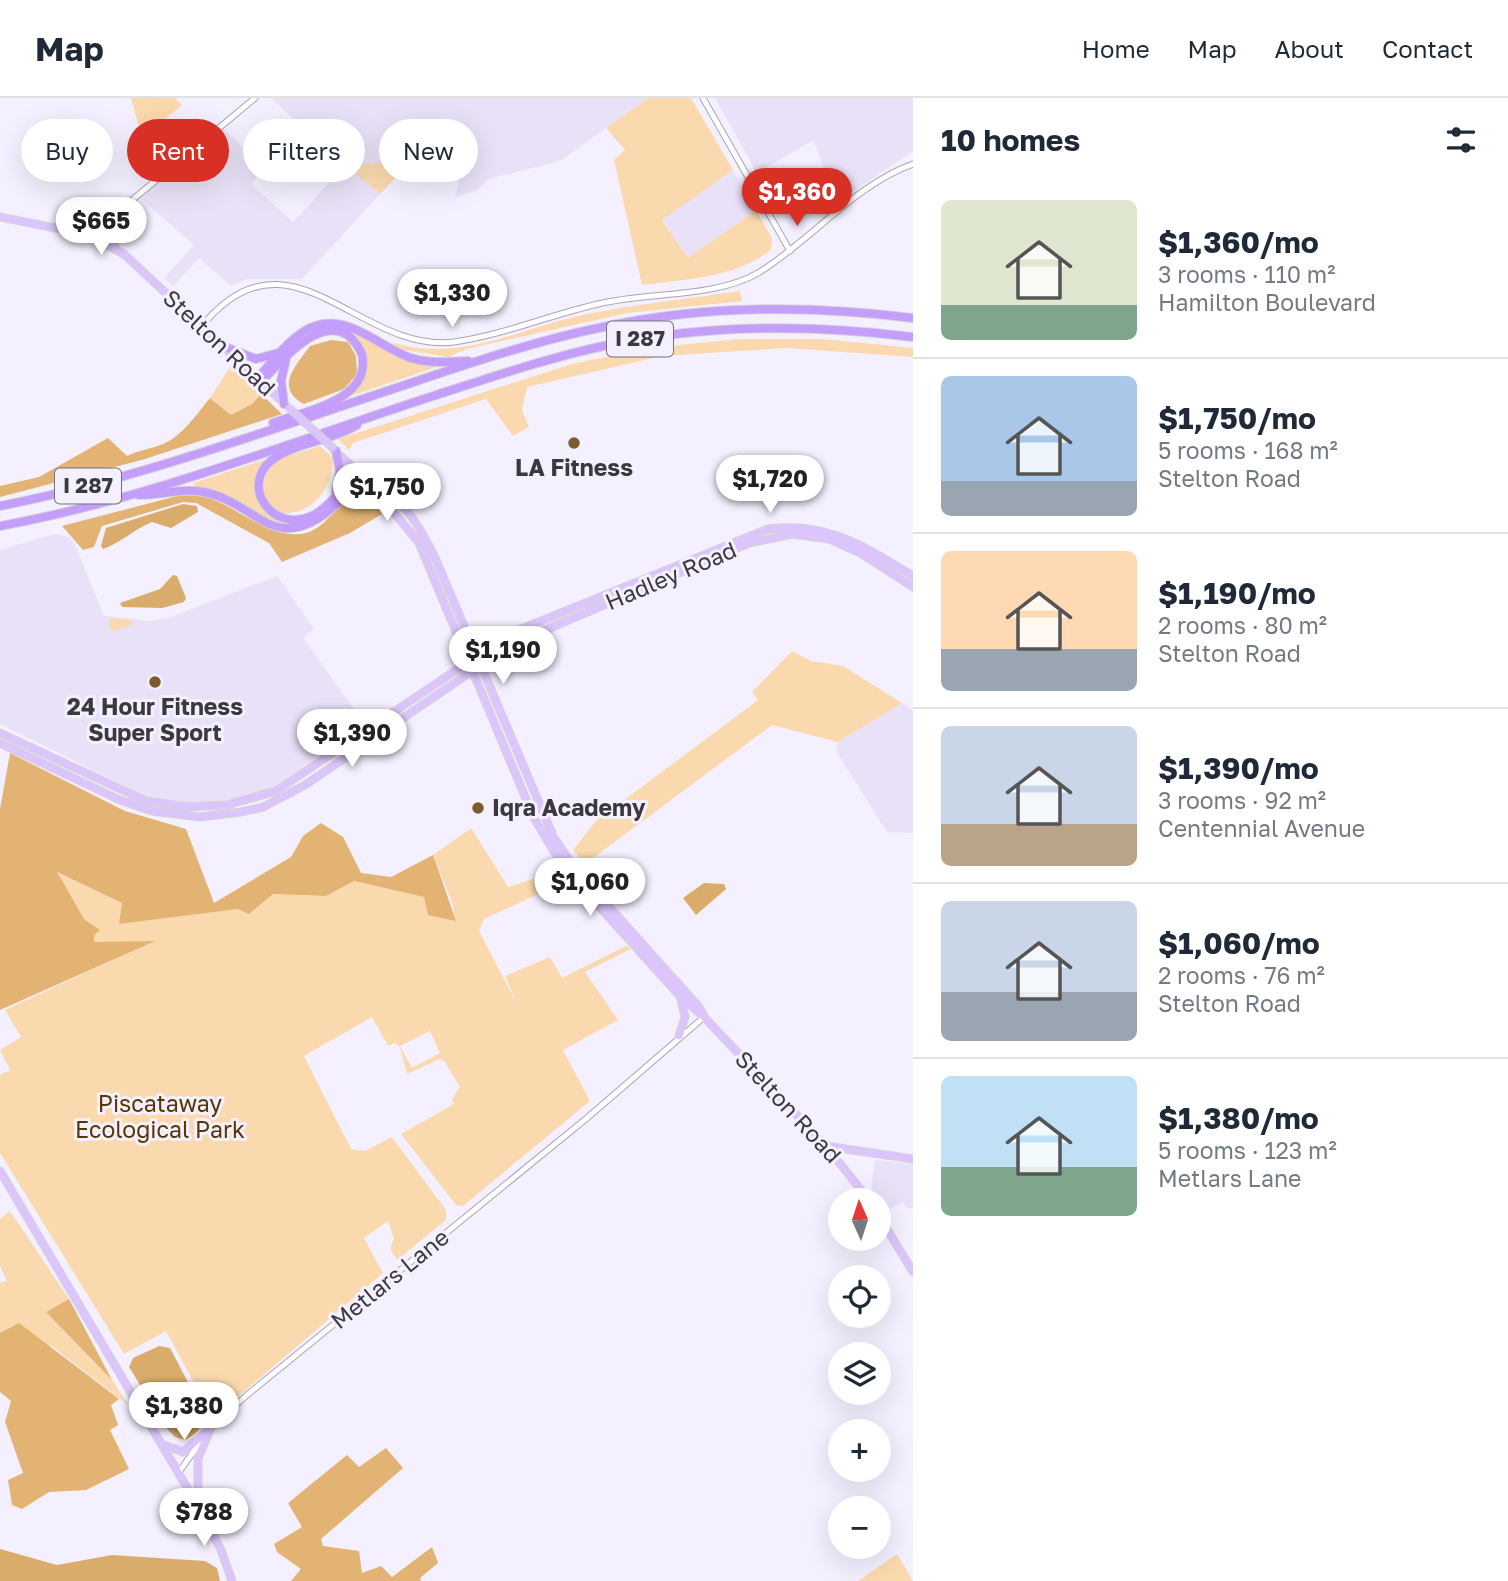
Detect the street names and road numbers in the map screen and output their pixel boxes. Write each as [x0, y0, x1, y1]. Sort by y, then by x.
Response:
street label: Stelton Road [158, 283, 282, 401]
road number: I 287 [607, 322, 673, 356]
road number: I 287 [55, 468, 121, 504]
street label: Hadley Road [601, 535, 740, 615]
street label: Stelton Road [730, 1044, 848, 1168]
street label: Metlars Lane [325, 1222, 454, 1334]

